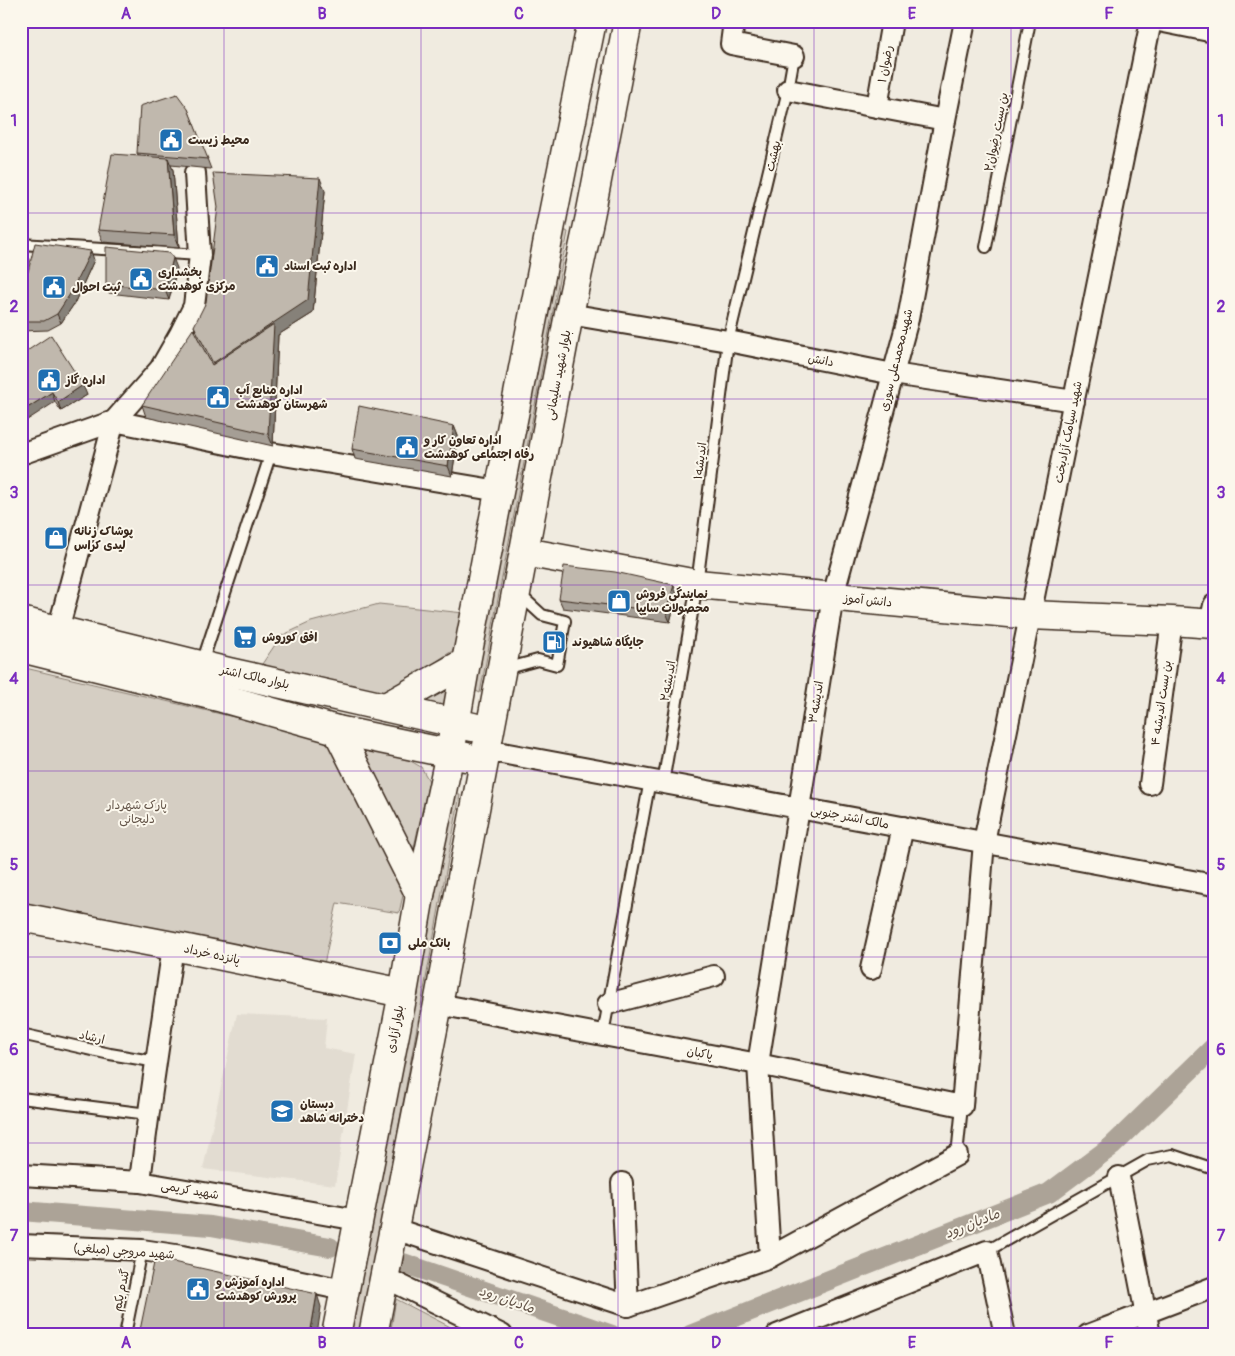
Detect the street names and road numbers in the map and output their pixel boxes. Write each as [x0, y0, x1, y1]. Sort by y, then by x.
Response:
street label: رضوان ۱ [875, 44, 896, 84]
street label: بن بست رضوان۲ [981, 91, 1012, 173]
street label: بهشت [763, 139, 784, 173]
street label: شهیدمحمدعلی سوری [877, 307, 916, 413]
street label: بلوار شهید سلیمانی [542, 329, 575, 422]
street label: دانش [807, 351, 835, 370]
street label: شهید سیامک آزادبخت [1051, 380, 1086, 485]
street label: اندیشه۱ [691, 442, 710, 481]
street label: دانش آموز [842, 590, 893, 610]
street label: اندیشه۲ [658, 659, 679, 703]
street label: بن بست اندیشه ۴ [1148, 659, 1175, 747]
street label: بلوار مالک اشتر [218, 662, 291, 693]
street label: اندیشه۳ [806, 680, 827, 724]
street label: مالک اشتر جنوبی [809, 803, 890, 832]
street label: پانزده خرداد [182, 941, 241, 968]
street label: بلوار آزادی [384, 1004, 407, 1054]
street label: ارشاد [78, 1027, 106, 1048]
street label: پاکبان [685, 1044, 714, 1063]
street label: شهید کریمی [160, 1178, 220, 1203]
street label: شهید مروجی (مبلغی) [73, 1240, 175, 1263]
street label: گندم یکم [110, 1268, 134, 1313]

